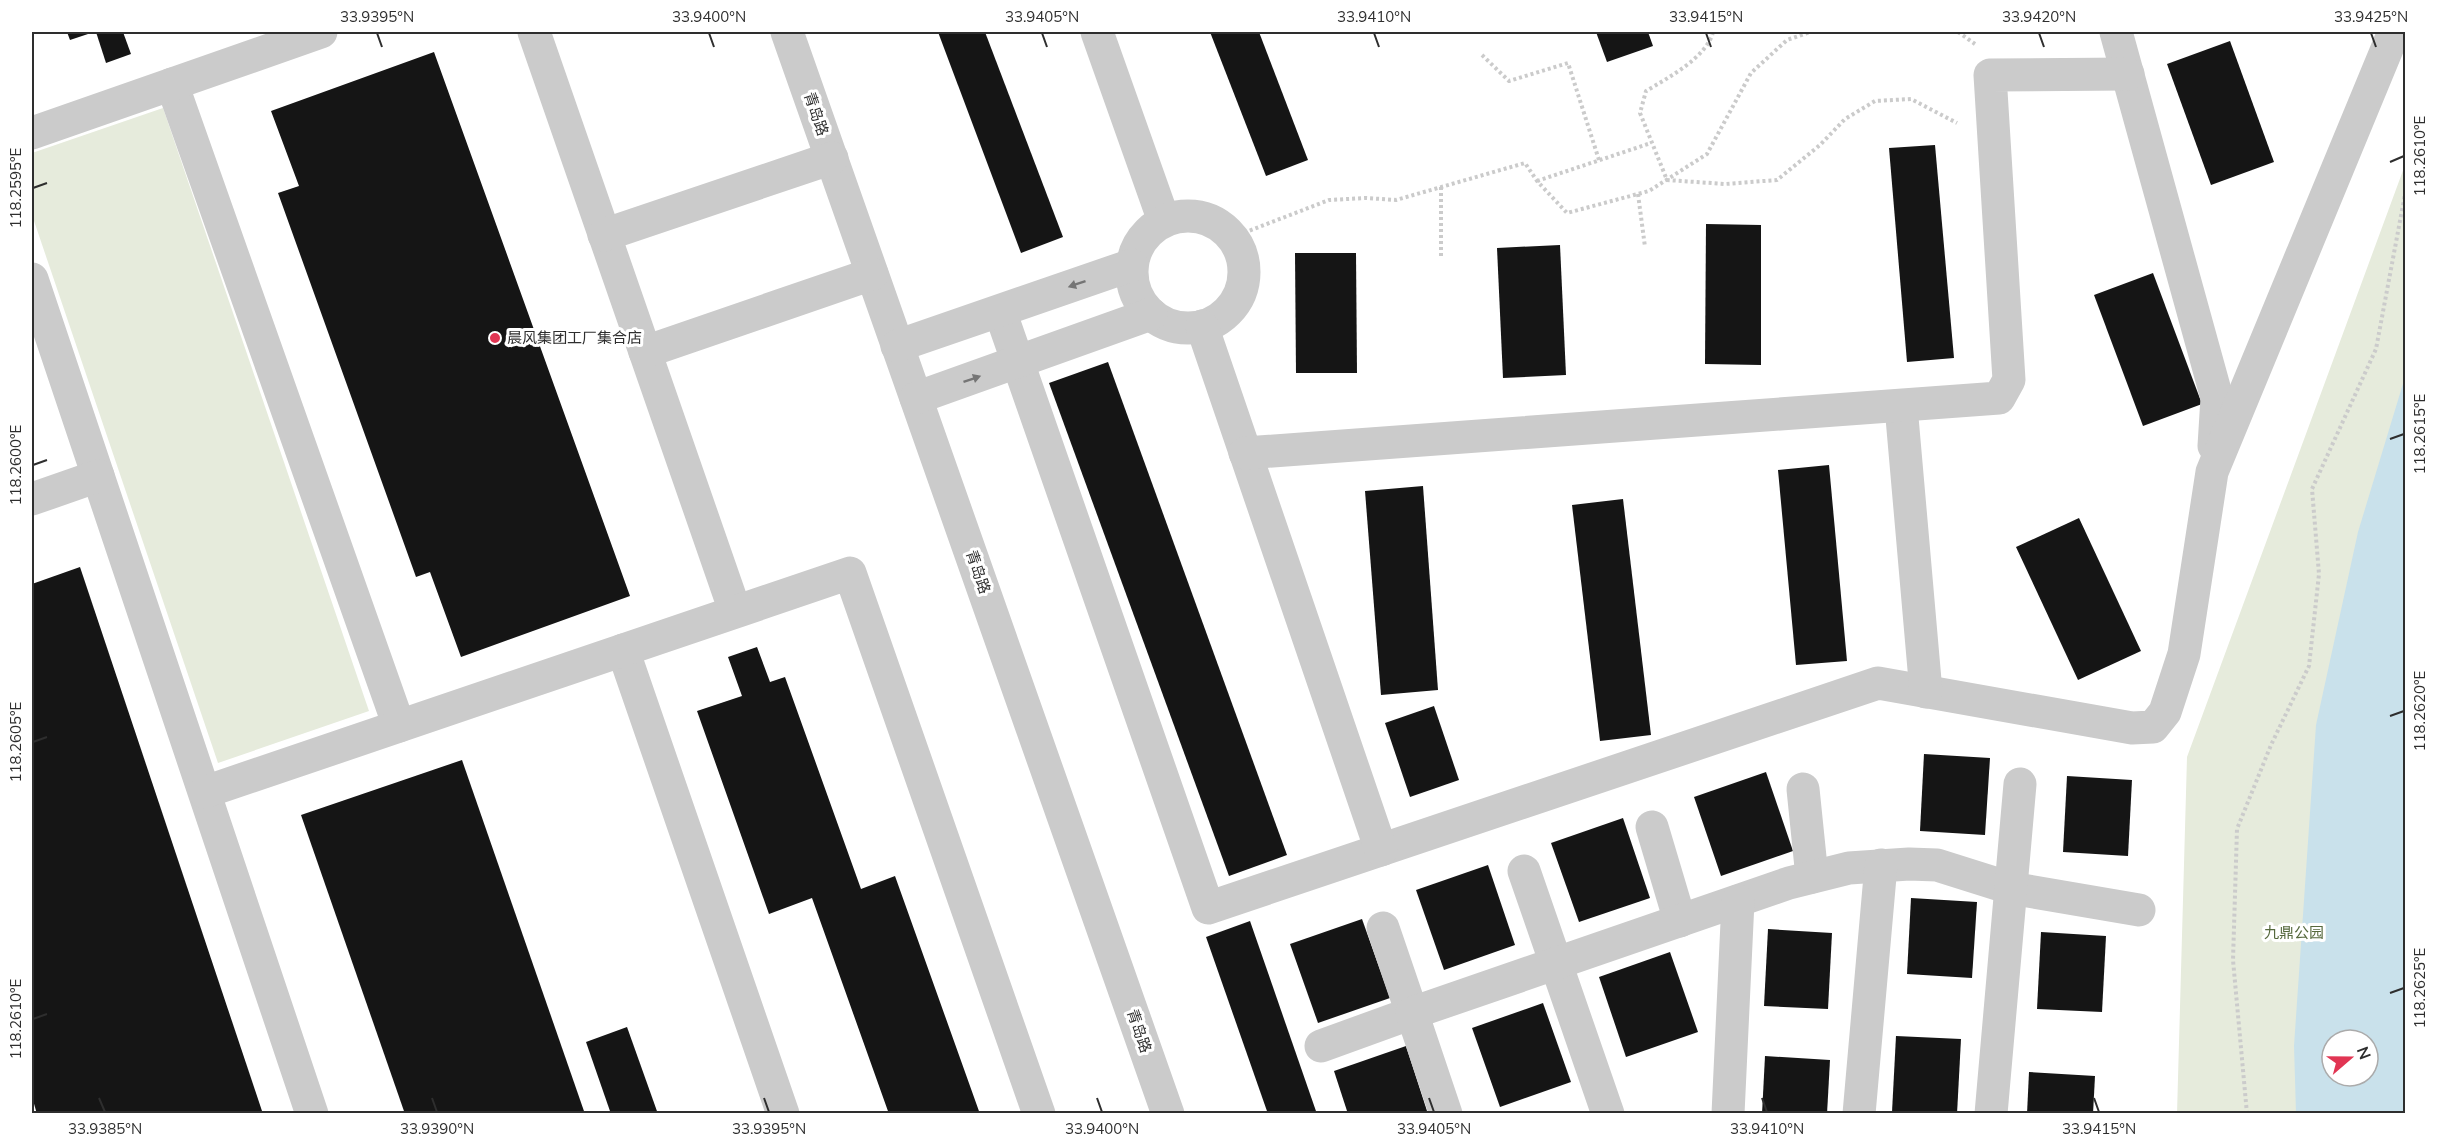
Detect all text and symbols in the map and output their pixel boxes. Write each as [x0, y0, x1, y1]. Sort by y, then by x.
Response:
text: 33.9395°N [340, 7, 414, 26]
text: 33.9400°N [672, 7, 746, 26]
text: 33.9405°N [1005, 7, 1079, 26]
text: 33.9410°N [1337, 7, 1411, 26]
text: 33.9415°N [1669, 7, 1743, 26]
text: 33.9420°N [2002, 7, 2076, 26]
text: 33.9425°N [2334, 7, 2408, 26]
street label: 青岛路 [800, 89, 833, 138]
text: 118.2610°E [2410, 115, 2429, 196]
text: 118.2595°E [6, 147, 25, 228]
one-way arrow [1068, 280, 1086, 289]
place label: 晨风集团工厂集合店 [507, 328, 642, 347]
marker: 晨风集团工厂集合店 [488, 331, 502, 345]
one-way arrow [963, 373, 981, 383]
text: 118.2615°E [2410, 393, 2429, 474]
text: 118.2600°E [6, 424, 25, 505]
street label: 青岛路 [962, 547, 995, 596]
text: 118.2620°E [2410, 670, 2429, 751]
text: 118.2605°E [6, 701, 25, 782]
park label: 九鼎公园 [2264, 923, 2324, 942]
text: 118.2625°E [2410, 947, 2429, 1028]
text: 118.2610°E [6, 978, 25, 1059]
street label: 青岛路 [1123, 1006, 1156, 1055]
north arrow [2320, 1028, 2380, 1088]
text: N [2353, 1044, 2376, 1062]
text: 33.9385°N [68, 1119, 142, 1138]
text: 33.9390°N [400, 1119, 474, 1138]
text: 33.9395°N [732, 1119, 806, 1138]
text: 33.9400°N [1065, 1119, 1139, 1138]
text: 33.9405°N [1397, 1119, 1471, 1138]
text: 33.9410°N [1730, 1119, 1804, 1138]
text: 33.9415°N [2062, 1119, 2136, 1138]

